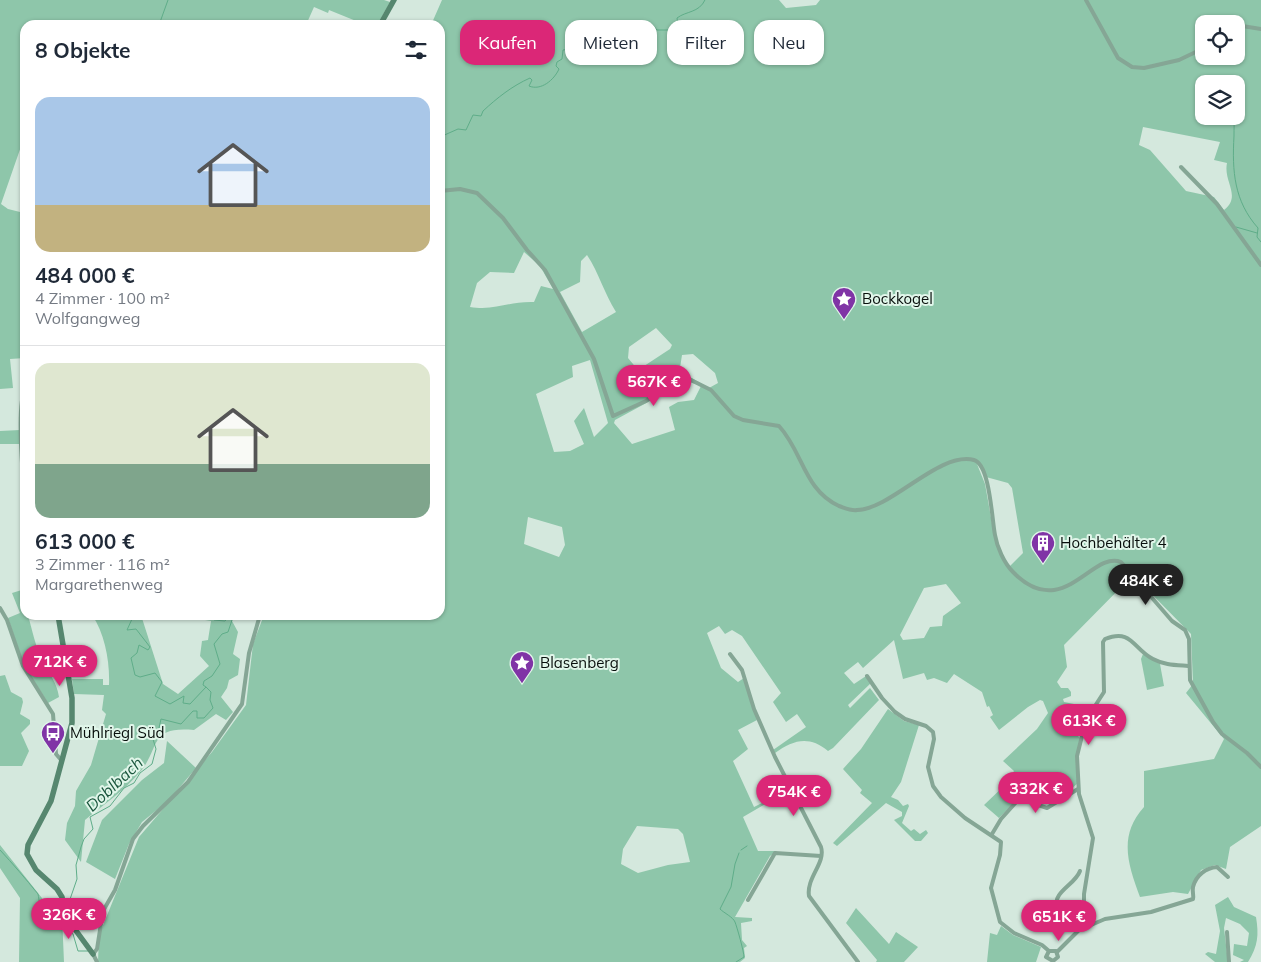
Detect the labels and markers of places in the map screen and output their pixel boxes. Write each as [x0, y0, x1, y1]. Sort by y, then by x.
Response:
place icon: Bockkogel [831, 286, 857, 320]
place label: Bockkogel [862, 289, 933, 308]
pin: 567K € [613, 364, 695, 407]
building icon: Hochbehälter 4 [1030, 530, 1056, 564]
place label: Hochbehälter 4 [1060, 533, 1167, 552]
pin: 484K € [1105, 564, 1187, 606]
pin: 712K € [19, 644, 101, 687]
place icon: Blasenberg [509, 650, 535, 684]
place label: Blasenberg [540, 653, 619, 672]
pin: 613K € [1048, 704, 1130, 746]
bus stop icon: Mühlriegl Süd [40, 720, 66, 754]
place label: Mühlriegl Süd [70, 723, 165, 742]
pin: 332K € [995, 772, 1077, 814]
pin: 754K € [753, 774, 835, 817]
pin: 326K € [28, 898, 110, 940]
pin: 651K € [1018, 900, 1100, 942]

